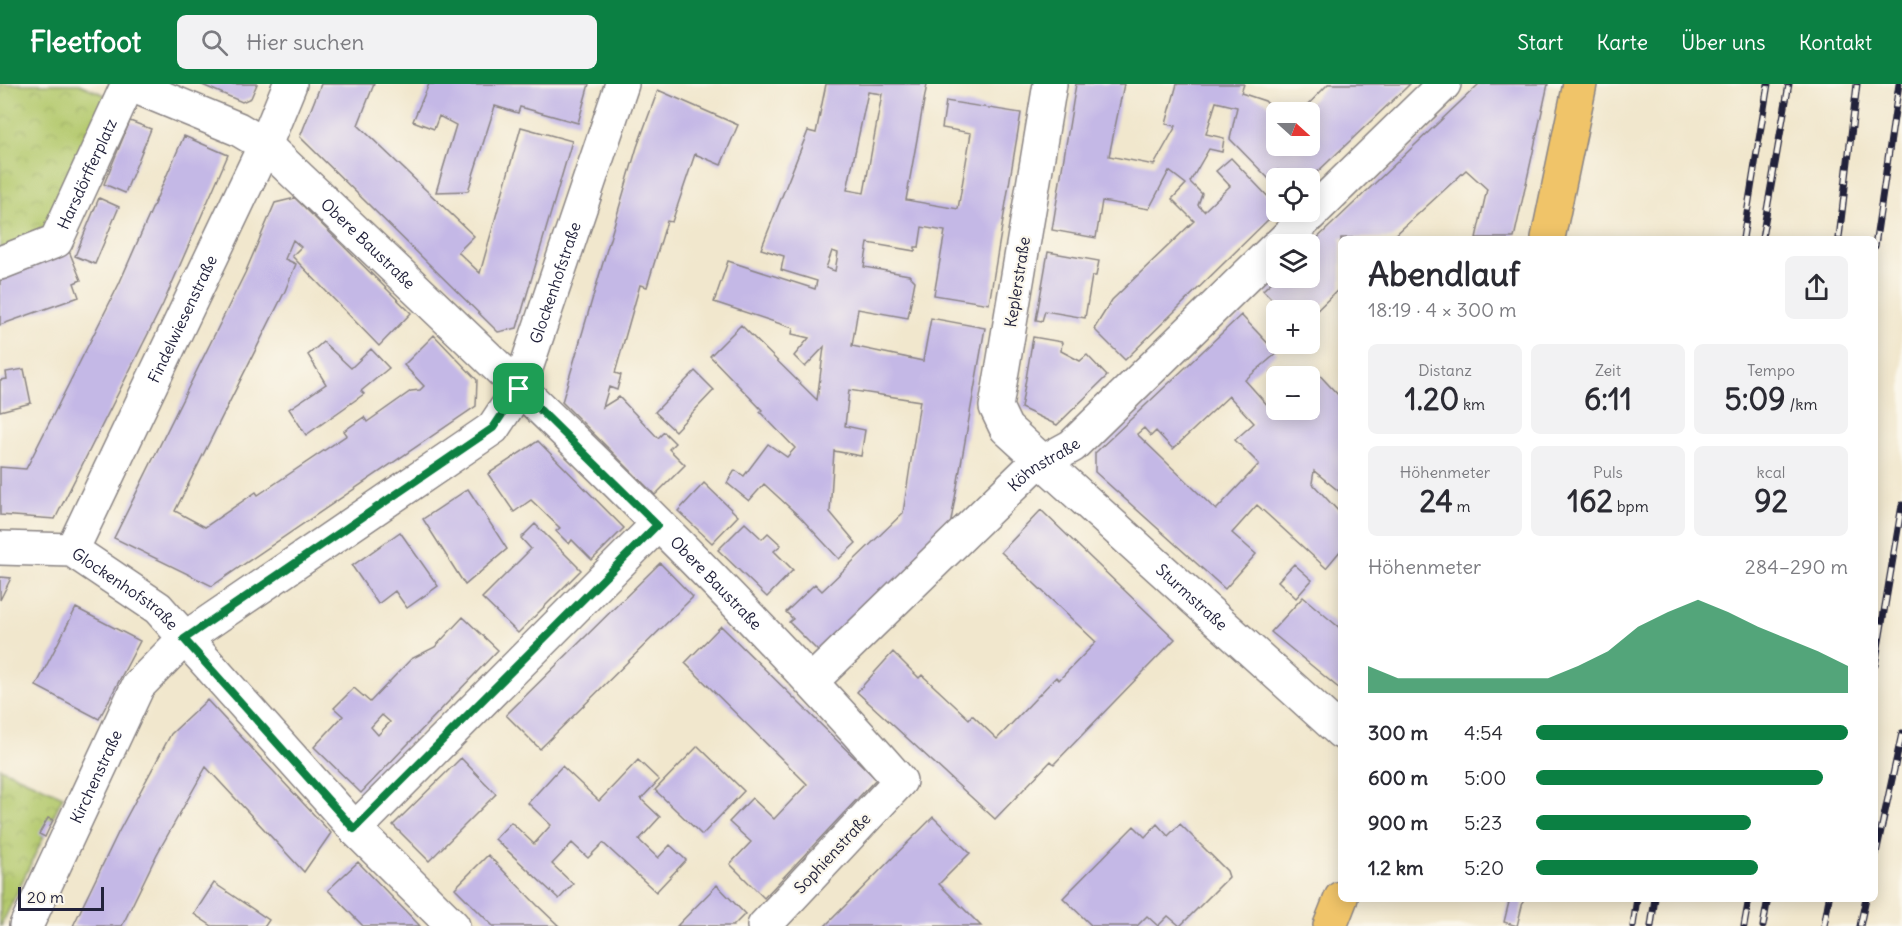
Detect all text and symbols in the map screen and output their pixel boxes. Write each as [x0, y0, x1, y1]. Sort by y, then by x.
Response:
search box [177, 15, 597, 69]
text: Fleetfoot [30, 24, 141, 60]
icon: search [198, 26, 231, 59]
text: Hier suchen [246, 28, 364, 56]
text: Start [1517, 29, 1563, 56]
text: Karte [1596, 29, 1648, 56]
text: Über uns [1681, 29, 1766, 56]
text: Kontakt [1799, 29, 1872, 56]
north arrow [1266, 102, 1320, 156]
map controls [1266, 102, 1320, 420]
street label: Harsdörfferplatz [53, 115, 121, 232]
button: locate [1266, 168, 1320, 222]
street label: Obere Baustraße [317, 194, 420, 293]
street label: Glockenhofstraße [525, 219, 585, 346]
button: layers [1266, 234, 1320, 288]
street label: Keplerstraße [1000, 235, 1034, 329]
street label: Findelwiesenstraße [143, 252, 221, 386]
text: Abendlauf [1368, 253, 1520, 295]
button: share [1785, 256, 1848, 319]
text: 18:19 · 4 × 300 m [1368, 297, 1517, 322]
button: + [1266, 300, 1320, 354]
text: Distanz [1418, 360, 1472, 380]
text: Zeit [1595, 360, 1621, 380]
text: Tempo [1747, 360, 1795, 380]
pin [493, 363, 544, 414]
button: − [1266, 366, 1320, 420]
icon: arrive [502, 372, 535, 405]
text: 1.20 [1405, 380, 1459, 418]
text: 6:11 [1584, 380, 1632, 418]
text: 5:09 [1725, 380, 1786, 418]
text: km [1459, 394, 1485, 414]
text: /km [1786, 394, 1817, 414]
street label: Köhnstraße [1003, 434, 1084, 495]
text: Höhenmeter [1400, 462, 1490, 482]
text: Puls [1593, 462, 1623, 482]
text: kcal [1757, 462, 1785, 482]
text: 24 [1419, 482, 1453, 520]
text: 162 [1567, 482, 1613, 520]
text: 92 [1754, 482, 1788, 520]
text: m [1453, 496, 1471, 516]
text: bpm [1613, 496, 1649, 516]
street label: Obere Baustraße [666, 532, 766, 634]
street label: Glockenhofstraße [68, 543, 183, 634]
text: Höhenmeter [1368, 554, 1481, 579]
text: 284–290 m [1745, 554, 1848, 579]
street label: Sturmstraße [1152, 560, 1232, 634]
text: 300 m [1368, 720, 1428, 745]
text: 4:54 [1464, 720, 1503, 745]
street label: Kirchenstraße [65, 727, 126, 826]
text: 600 m [1368, 765, 1428, 790]
text: 5:00 [1464, 765, 1506, 790]
street label: Sophienstraße [789, 808, 875, 898]
text: 900 m [1368, 810, 1428, 835]
text: 5:23 [1464, 810, 1502, 835]
text: 1.2 km [1368, 855, 1424, 880]
text: 5:20 [1464, 855, 1504, 880]
scale bar [18, 884, 104, 912]
text: 20 m [27, 887, 64, 907]

